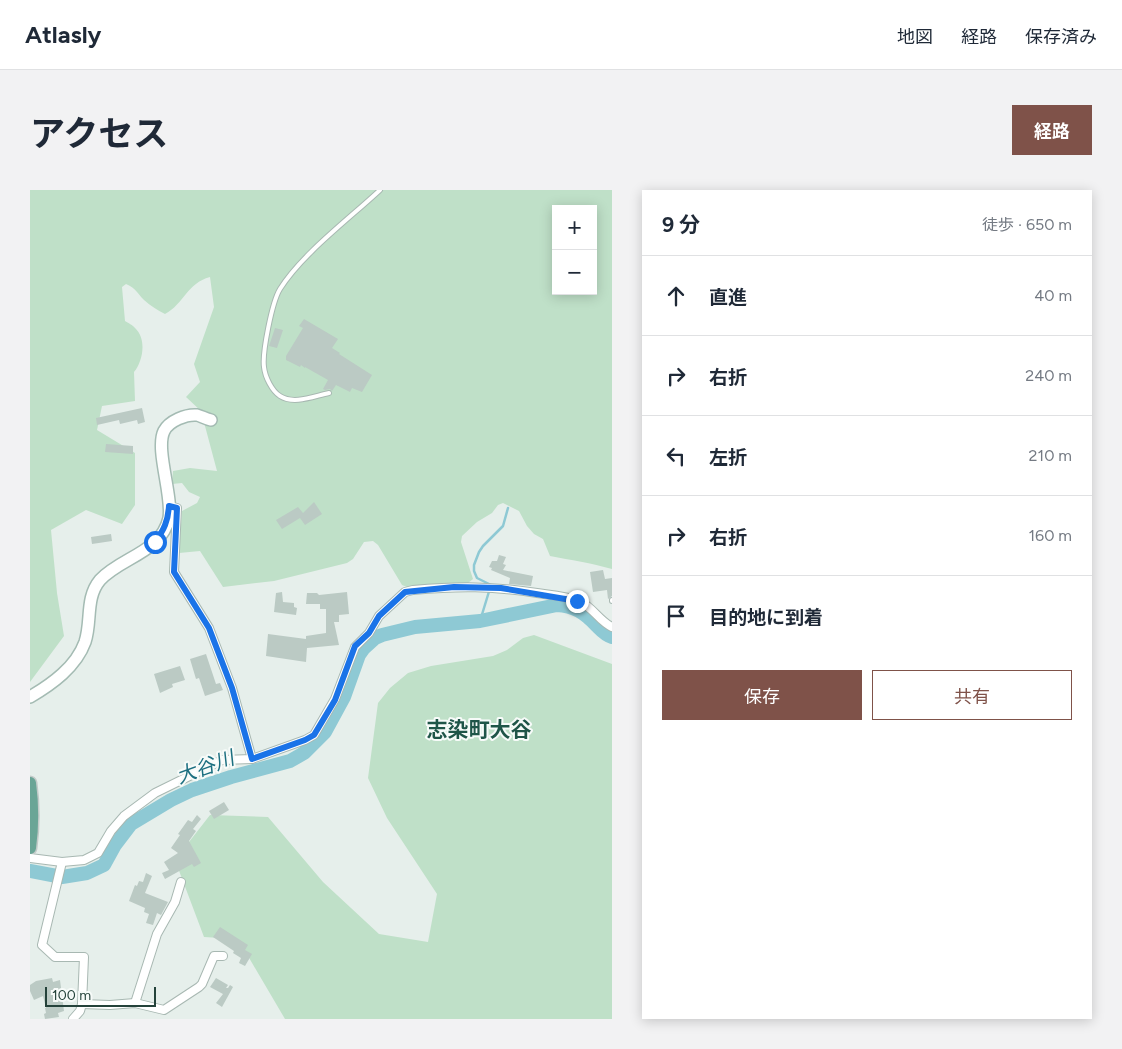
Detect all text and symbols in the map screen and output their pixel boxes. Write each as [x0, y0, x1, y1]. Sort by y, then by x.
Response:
text: Atlasly [25, 20, 101, 49]
text: 地図 [897, 26, 933, 48]
text: 経路 [961, 26, 997, 48]
text: 保存済み [1025, 26, 1097, 48]
button: 経路 [1012, 105, 1092, 155]
text: アクセス [30, 113, 168, 155]
map controls [552, 205, 597, 295]
button: + [552, 205, 597, 250]
text: 9 分 [662, 212, 700, 237]
text: 徒歩 · 650 m [982, 215, 1072, 234]
button: − [552, 250, 597, 295]
icon: ahead [662, 282, 690, 310]
text: 直進 [709, 286, 747, 309]
text: 40 m [1034, 286, 1072, 305]
icon: right [662, 362, 690, 390]
text: 右折 [709, 366, 747, 389]
text: 240 m [1025, 366, 1072, 385]
icon: left [662, 442, 690, 470]
text: 左折 [709, 446, 747, 469]
text: 210 m [1029, 446, 1072, 465]
icon: right [662, 522, 690, 550]
text: 右折 [709, 526, 747, 549]
text: 160 m [1029, 526, 1072, 545]
route start [144, 531, 167, 554]
route end [566, 590, 589, 613]
icon: arrive [662, 602, 690, 630]
text: 目的地に到着 [709, 606, 823, 629]
button: 保存 [662, 670, 862, 720]
button: 共有 [872, 670, 1072, 720]
district label: 志染町大谷 [427, 717, 532, 742]
water label: 大谷川 [173, 745, 239, 789]
scale bar [45, 984, 156, 1007]
text: 100 m [52, 987, 91, 1004]

